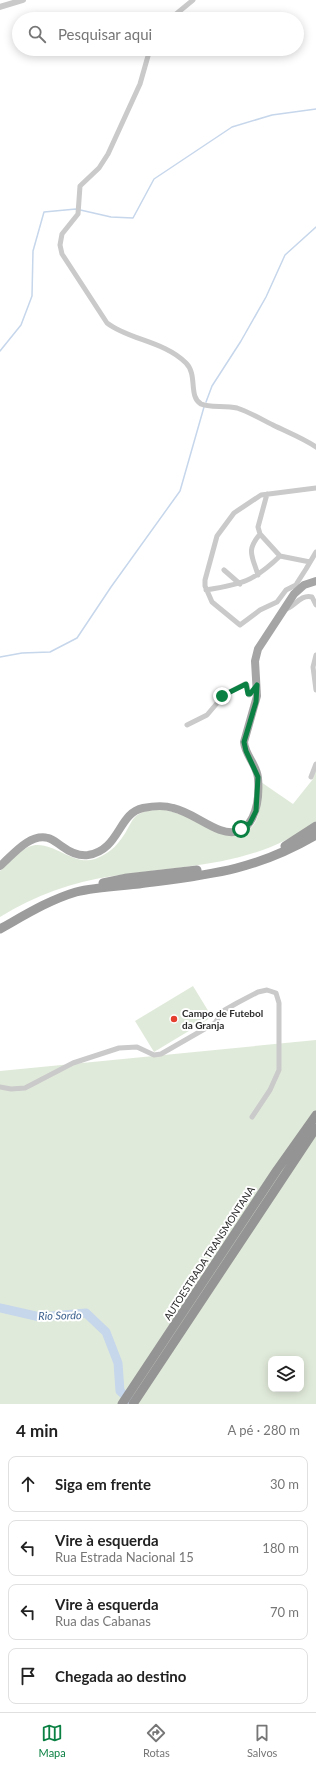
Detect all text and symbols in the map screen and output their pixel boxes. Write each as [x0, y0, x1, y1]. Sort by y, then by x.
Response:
search box [12, 12, 304, 56]
icon: search [26, 23, 48, 45]
text: Pesquisar aqui [58, 25, 152, 43]
route end [213, 687, 231, 705]
route start [232, 820, 250, 838]
place label: Campo de Futebol da Granja [182, 1007, 263, 1031]
marker: Campo de Futebol da Granja [169, 1014, 179, 1024]
street label: AUTOESTRADA TRANSMONTANA [161, 1184, 257, 1322]
water label: Rio Sordo [38, 1308, 82, 1322]
map controls [268, 1356, 304, 1392]
button: layers [268, 1356, 304, 1392]
text: 4 min [16, 1420, 58, 1441]
text: A pé · 280 m [227, 1422, 300, 1438]
icon: ahead [17, 1473, 39, 1495]
text: Siga em frente [55, 1475, 151, 1493]
text: 30 m [270, 1476, 299, 1492]
text: Vire à esquerda [55, 1531, 159, 1549]
icon: left [17, 1537, 39, 1559]
text: 180 m [262, 1540, 299, 1556]
text: Rua Estrada Nacional 15 [55, 1549, 194, 1565]
text: Vire à esquerda [55, 1595, 159, 1613]
icon: left [17, 1601, 39, 1623]
text: 70 m [270, 1604, 299, 1620]
text: Rua das Cabanas [55, 1613, 151, 1629]
icon: arrive [17, 1665, 39, 1687]
text: Chegada ao destino [55, 1667, 186, 1685]
tab: Mapa [39, 1722, 66, 1759]
tab: Rotas [143, 1722, 170, 1759]
tab: Salvos [247, 1722, 277, 1759]

